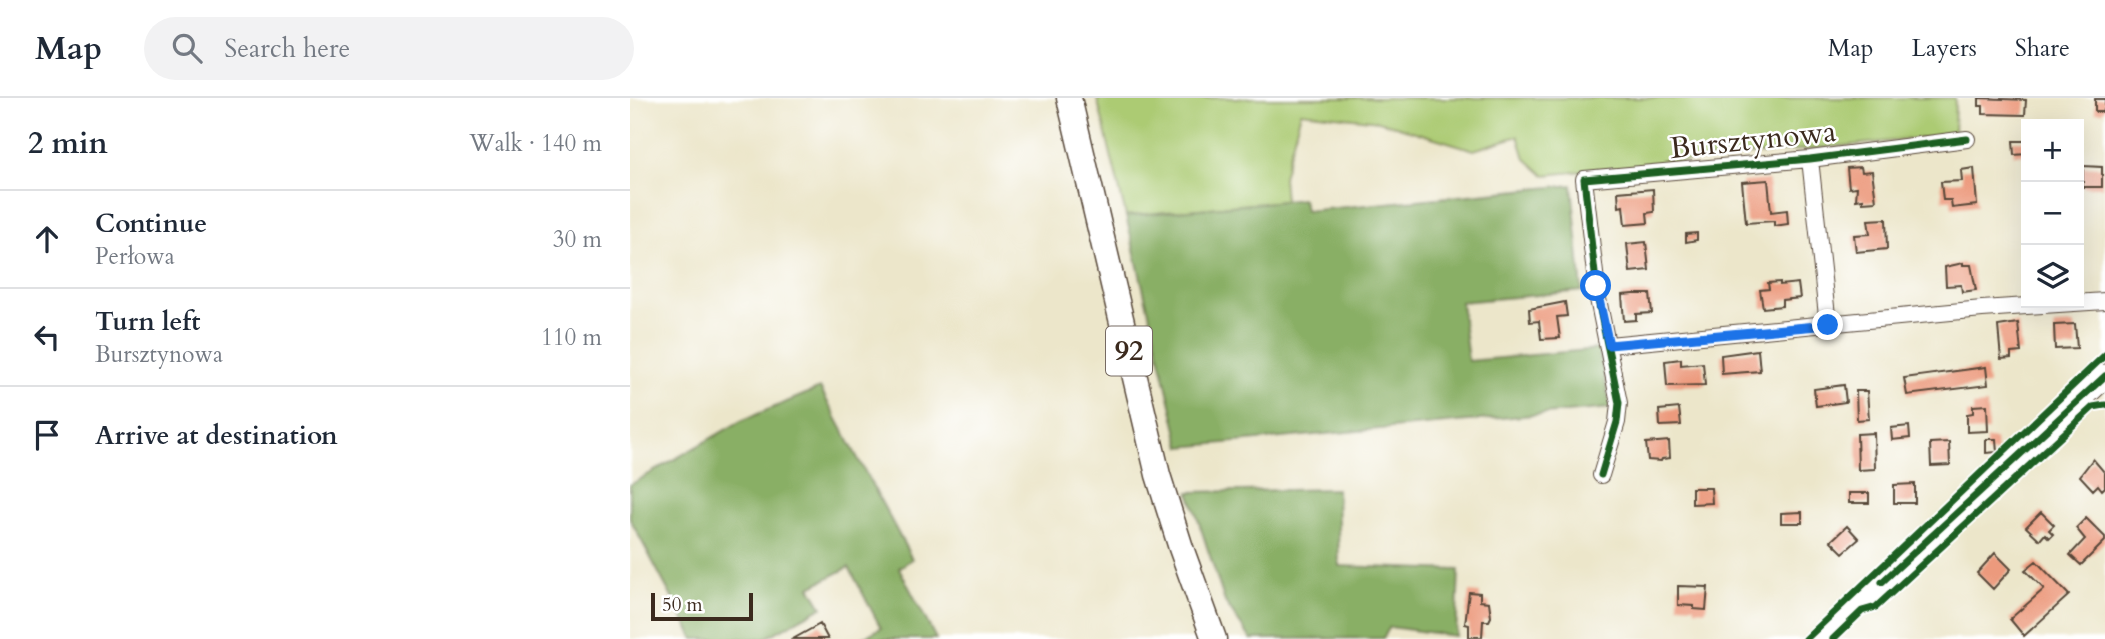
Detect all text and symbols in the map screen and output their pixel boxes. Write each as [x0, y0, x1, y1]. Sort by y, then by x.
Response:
search box [144, 17, 634, 80]
text: Map [35, 26, 102, 71]
icon: search [168, 29, 206, 67]
text: Search here [224, 31, 350, 66]
text: Map [1828, 32, 1874, 65]
text: Layers [1912, 32, 1977, 65]
text: Share [2015, 32, 2070, 65]
street label: Bursztynowa [1668, 111, 1838, 169]
map controls [2021, 119, 2084, 308]
button: + [2021, 119, 2084, 182]
text: 2 min [28, 123, 108, 164]
text: Walk · 140 m [469, 128, 602, 159]
button: − [2021, 182, 2084, 245]
text: Continue [95, 206, 207, 241]
icon: ahead [28, 220, 66, 258]
text: 30 m [553, 224, 602, 255]
text: Perłowa [95, 241, 175, 272]
button: layers [2021, 245, 2084, 308]
route start [1580, 270, 1611, 301]
text: Turn left [95, 304, 200, 339]
route end [1812, 309, 1843, 340]
icon: left [28, 318, 66, 356]
text: 110 m [541, 322, 602, 353]
road number: 92 [1106, 327, 1152, 376]
text: Bursztynowa [95, 339, 223, 370]
icon: arrive [28, 416, 66, 454]
text: Arrive at destination [95, 418, 338, 453]
scale bar [651, 590, 752, 622]
text: 50 m [662, 592, 703, 618]

